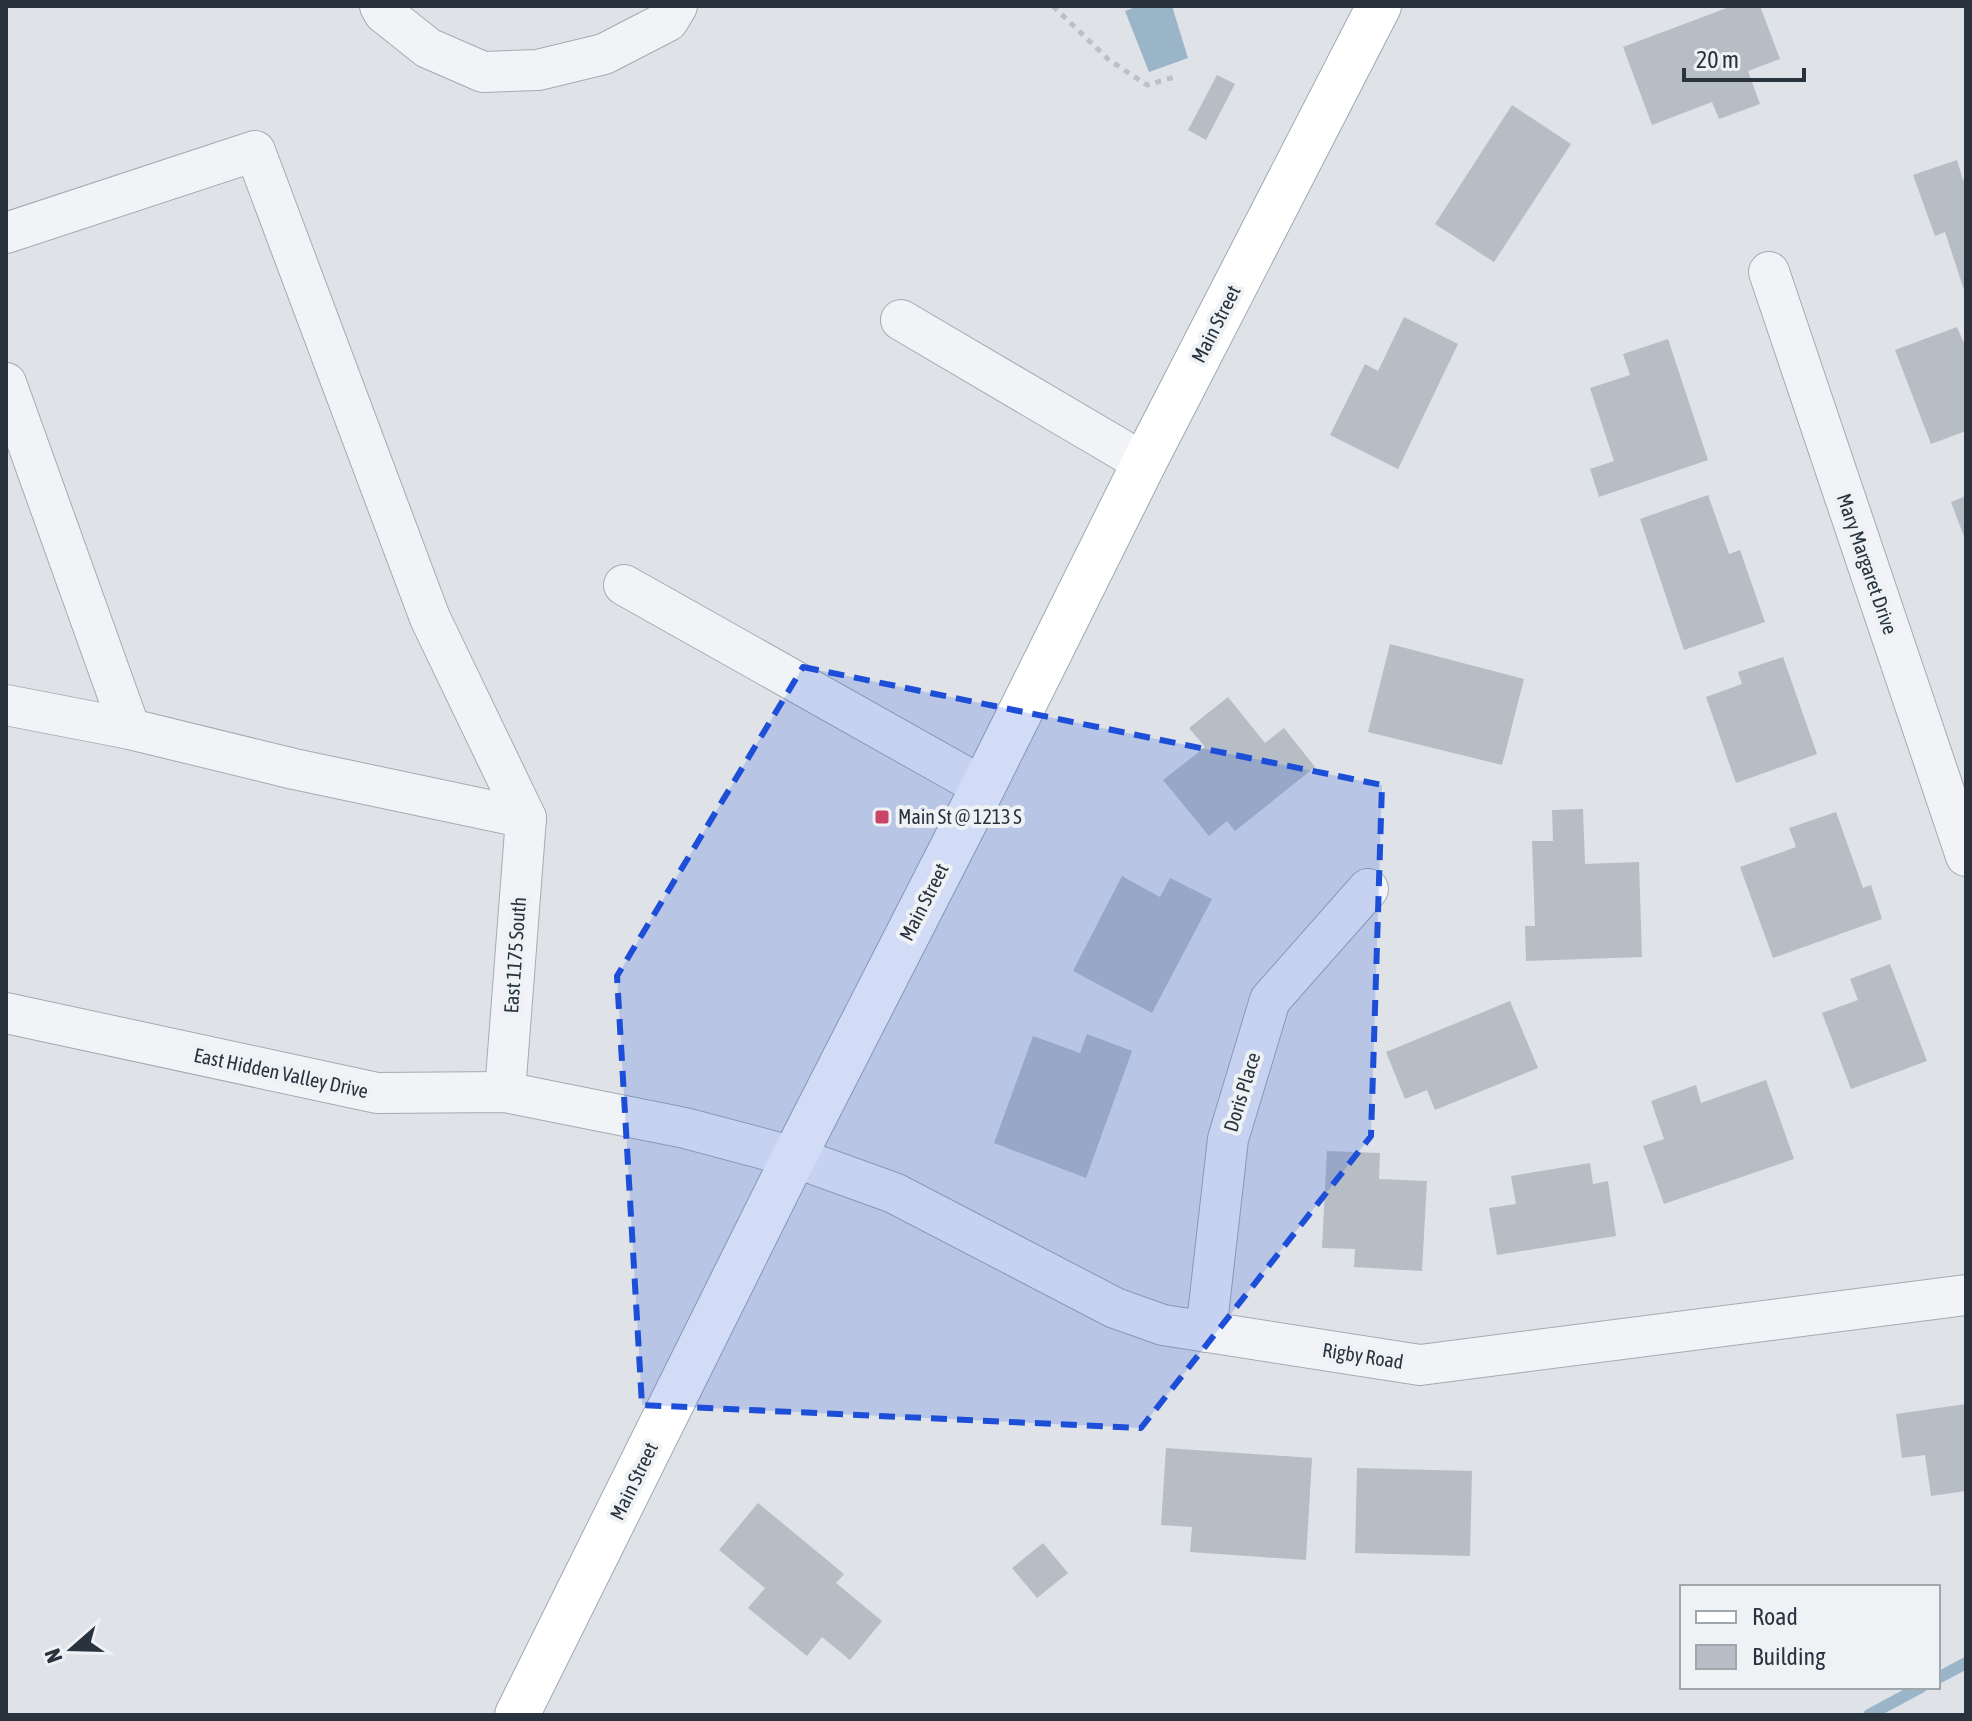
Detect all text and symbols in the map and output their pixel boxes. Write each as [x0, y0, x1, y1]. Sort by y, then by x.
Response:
scale bar [1684, 32, 1804, 82]
text: 20 m [1696, 46, 1739, 73]
street label: Main Street [1186, 281, 1245, 366]
street label: Mary Margaret Drive [1833, 490, 1902, 637]
place label: Main St @ 1213 S [898, 805, 1022, 828]
marker: Main St @ 1213 S [873, 808, 891, 826]
street label: Main Street [894, 859, 953, 944]
street label: East 1175 South [499, 896, 530, 1014]
street label: East Hidden Valley Drive [192, 1043, 370, 1102]
street label: Doris Place [1219, 1049, 1264, 1134]
street label: Rigby Road [1321, 1338, 1405, 1373]
street label: Main Street [605, 1438, 662, 1523]
legend [1680, 1585, 1940, 1689]
text: Road [1752, 1603, 1798, 1630]
north arrow [32, 1609, 112, 1689]
text: Building [1752, 1643, 1826, 1670]
text: N [39, 1645, 68, 1666]

